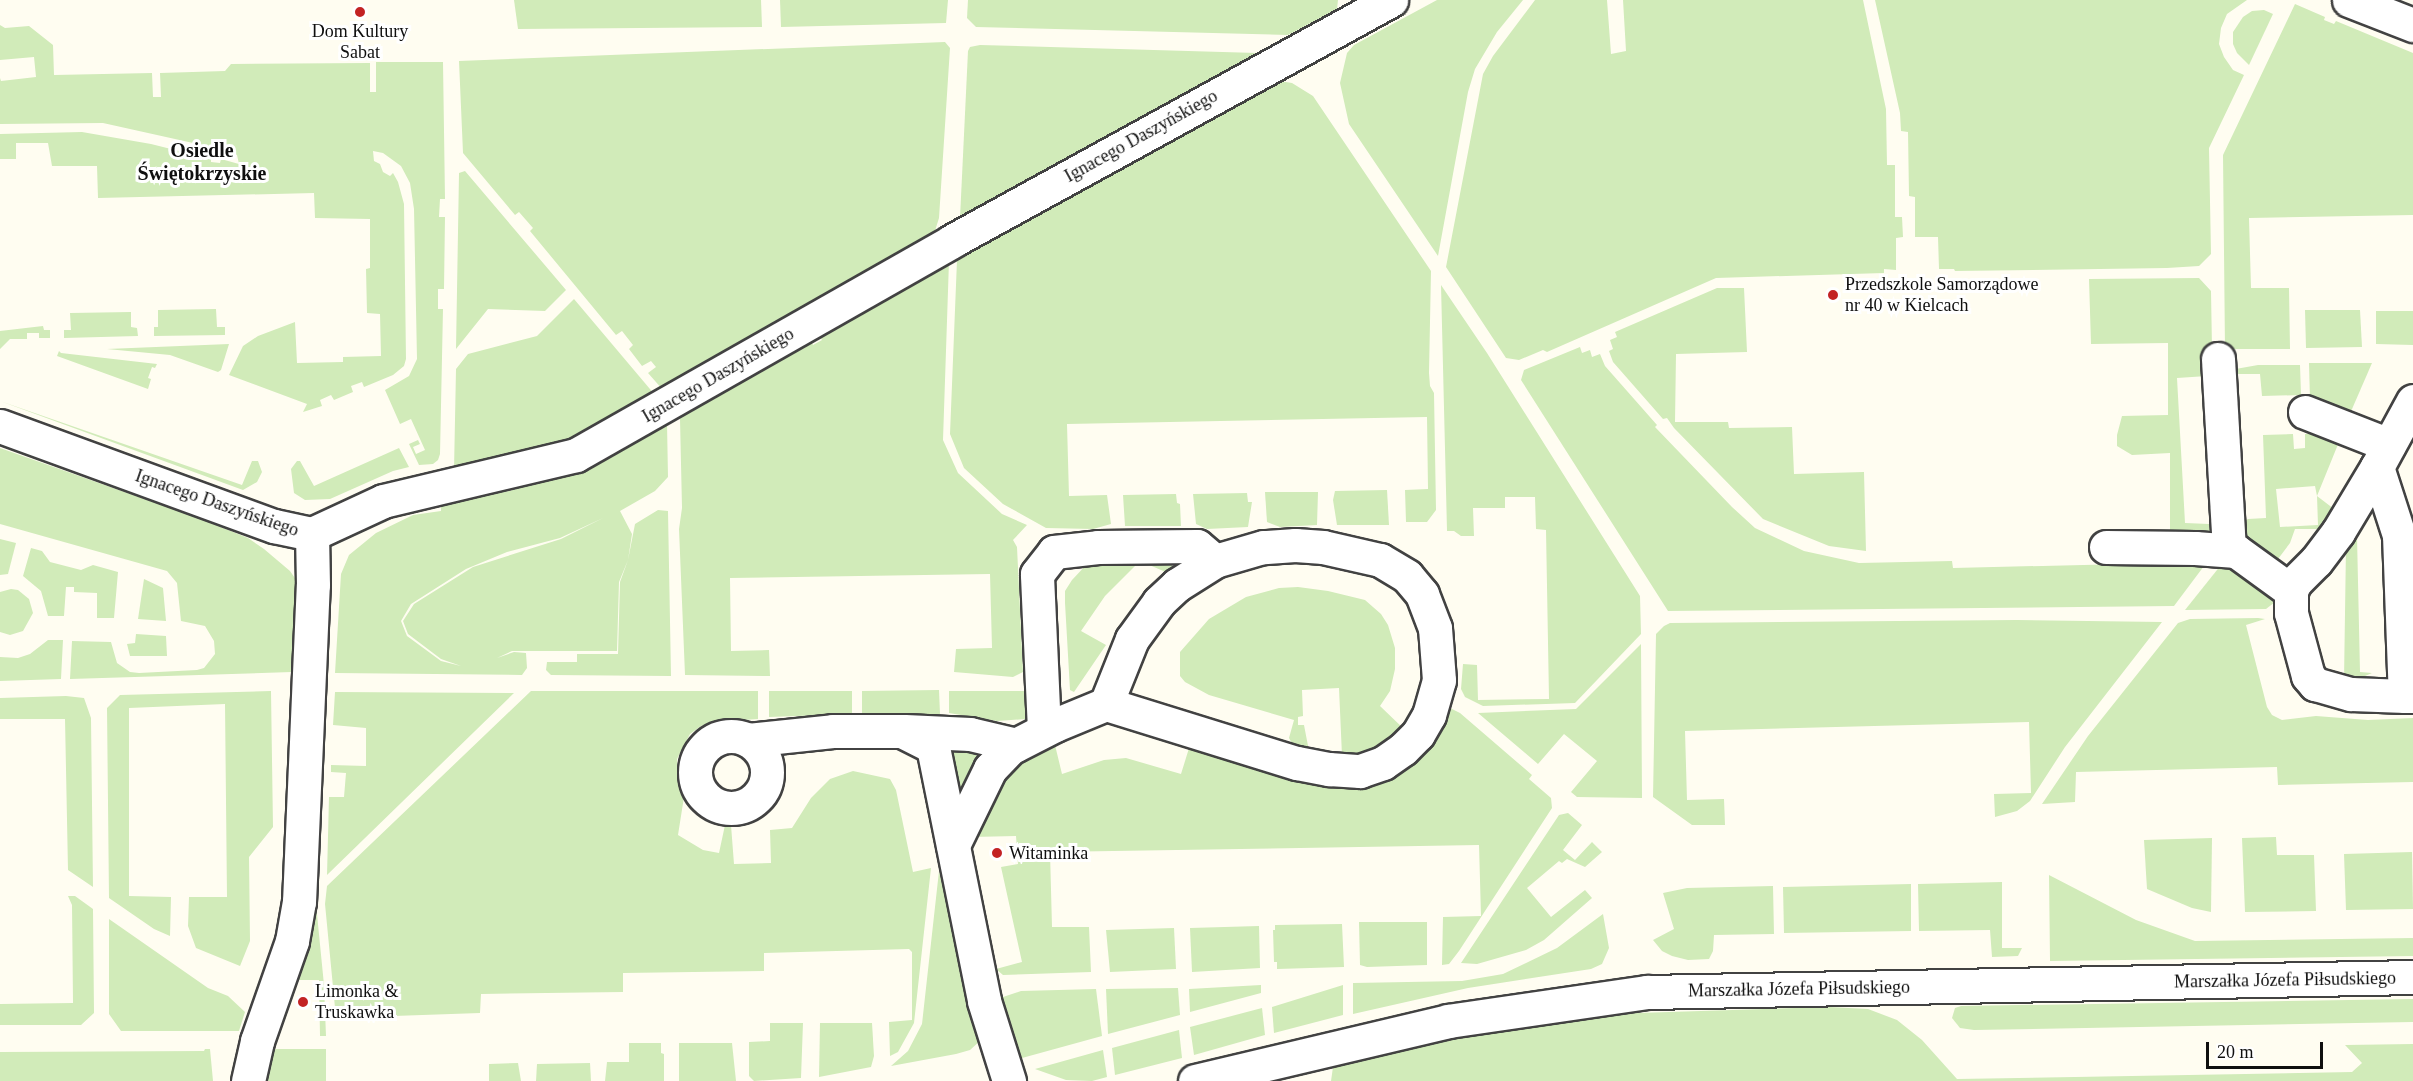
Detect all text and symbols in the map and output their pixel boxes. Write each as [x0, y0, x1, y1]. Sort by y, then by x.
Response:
marker: Dom Kultury Sabat [353, 5, 367, 19]
place label: Dom Kultury Sabat [312, 21, 408, 63]
street label: Ignacego Daszyńskiego [1061, 85, 1221, 187]
district label: Osiedle Świętokrzyskie [138, 139, 266, 186]
place label: Przedszkole Samorządowe nr 40 w Kielcach [1845, 274, 2038, 316]
marker: Przedszkole Samorządowe nr 40 w Kielcach [1826, 288, 1840, 302]
street label: Ignacego Daszyńskiego [638, 323, 798, 427]
street label: Ignacego Daszyńskiego [132, 465, 302, 541]
place label: Witaminka [1009, 842, 1088, 864]
marker: Witaminka [990, 846, 1004, 860]
street label: Marszałka Józefa Piłsudskiego [2174, 967, 2396, 993]
street label: Marszałka Józefa Piłsudskiego [1688, 976, 1910, 1002]
place label: Limonka & Truskawka [315, 981, 398, 1024]
marker: Limonka & Truskawka [296, 995, 310, 1009]
scale bar [2209, 1030, 2326, 1068]
text: 20 m [2217, 1042, 2254, 1062]

